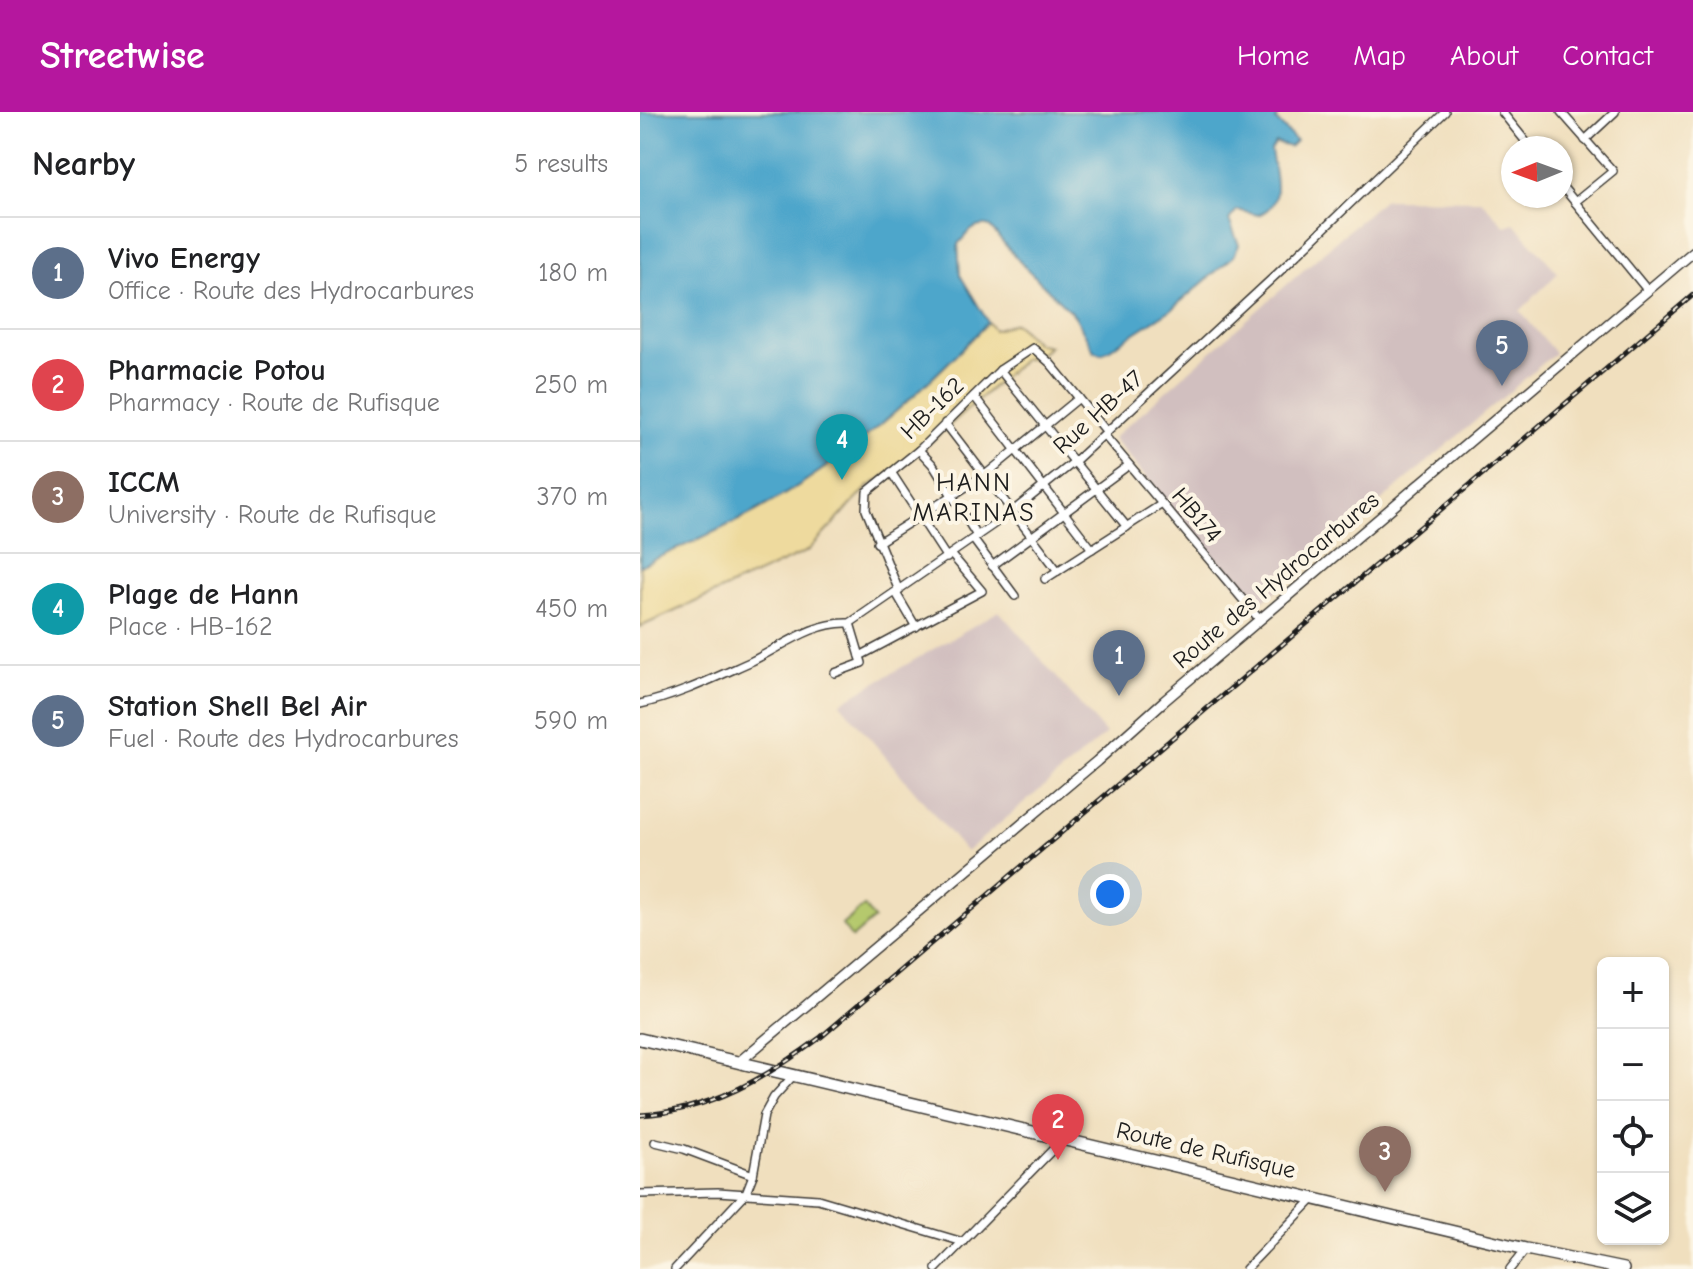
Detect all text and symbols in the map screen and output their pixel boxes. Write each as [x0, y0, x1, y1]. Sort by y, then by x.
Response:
text: Streetwise [40, 34, 205, 78]
text: Home [1237, 40, 1309, 72]
text: Map [1353, 40, 1406, 72]
text: About [1450, 40, 1518, 72]
text: Contact [1562, 40, 1653, 72]
north arrow [1501, 136, 1573, 208]
text: Nearby [32, 144, 135, 184]
text: 5 results [514, 149, 608, 179]
text: Vivo Energy [108, 241, 260, 276]
text: 1 [53, 258, 63, 288]
text: 180 m [538, 258, 608, 288]
text: Office · Route des Hydrocarbures [108, 276, 474, 306]
pin: 5 [1476, 320, 1528, 386]
text: Pharmacie Potou [108, 353, 326, 388]
street label: Rue HB-47 [1047, 364, 1149, 460]
text: 2 [52, 370, 64, 400]
text: 250 m [534, 370, 608, 400]
street label: HB-162 [895, 371, 969, 445]
text: Pharmacy · Route de Rufisque [108, 388, 440, 418]
pin: 4 [816, 414, 868, 480]
text: ICCM [108, 465, 180, 500]
district label: HANN MARINAS [912, 468, 1036, 528]
text: 3 [52, 482, 64, 512]
text: 370 m [537, 482, 608, 512]
street label: HB174 [1166, 482, 1228, 548]
street label: Route des Hydrocarbures [1167, 486, 1385, 674]
text: University · Route de Rufisque [108, 500, 436, 530]
text: Plage de Hann [108, 577, 299, 612]
text: 4 [52, 594, 64, 624]
text: 450 m [535, 594, 608, 624]
text: Place · HB-162 [108, 612, 273, 642]
pin: 1 [1093, 630, 1145, 696]
text: Station Shell Bel Air [108, 689, 367, 724]
text: 5 [51, 706, 65, 736]
text: 590 m [534, 706, 608, 736]
text: Fuel · Route des Hydrocarbures [108, 724, 458, 754]
your location [1090, 874, 1130, 914]
map controls [1597, 957, 1669, 1245]
button: + [1597, 957, 1669, 1029]
button: − [1597, 1029, 1669, 1101]
pin: 2 [1032, 1094, 1084, 1160]
button: locate [1597, 1101, 1669, 1173]
street label: Route de Rufisque [1114, 1116, 1298, 1184]
pin: 3 [1359, 1126, 1411, 1192]
button: layers [1597, 1173, 1669, 1245]

